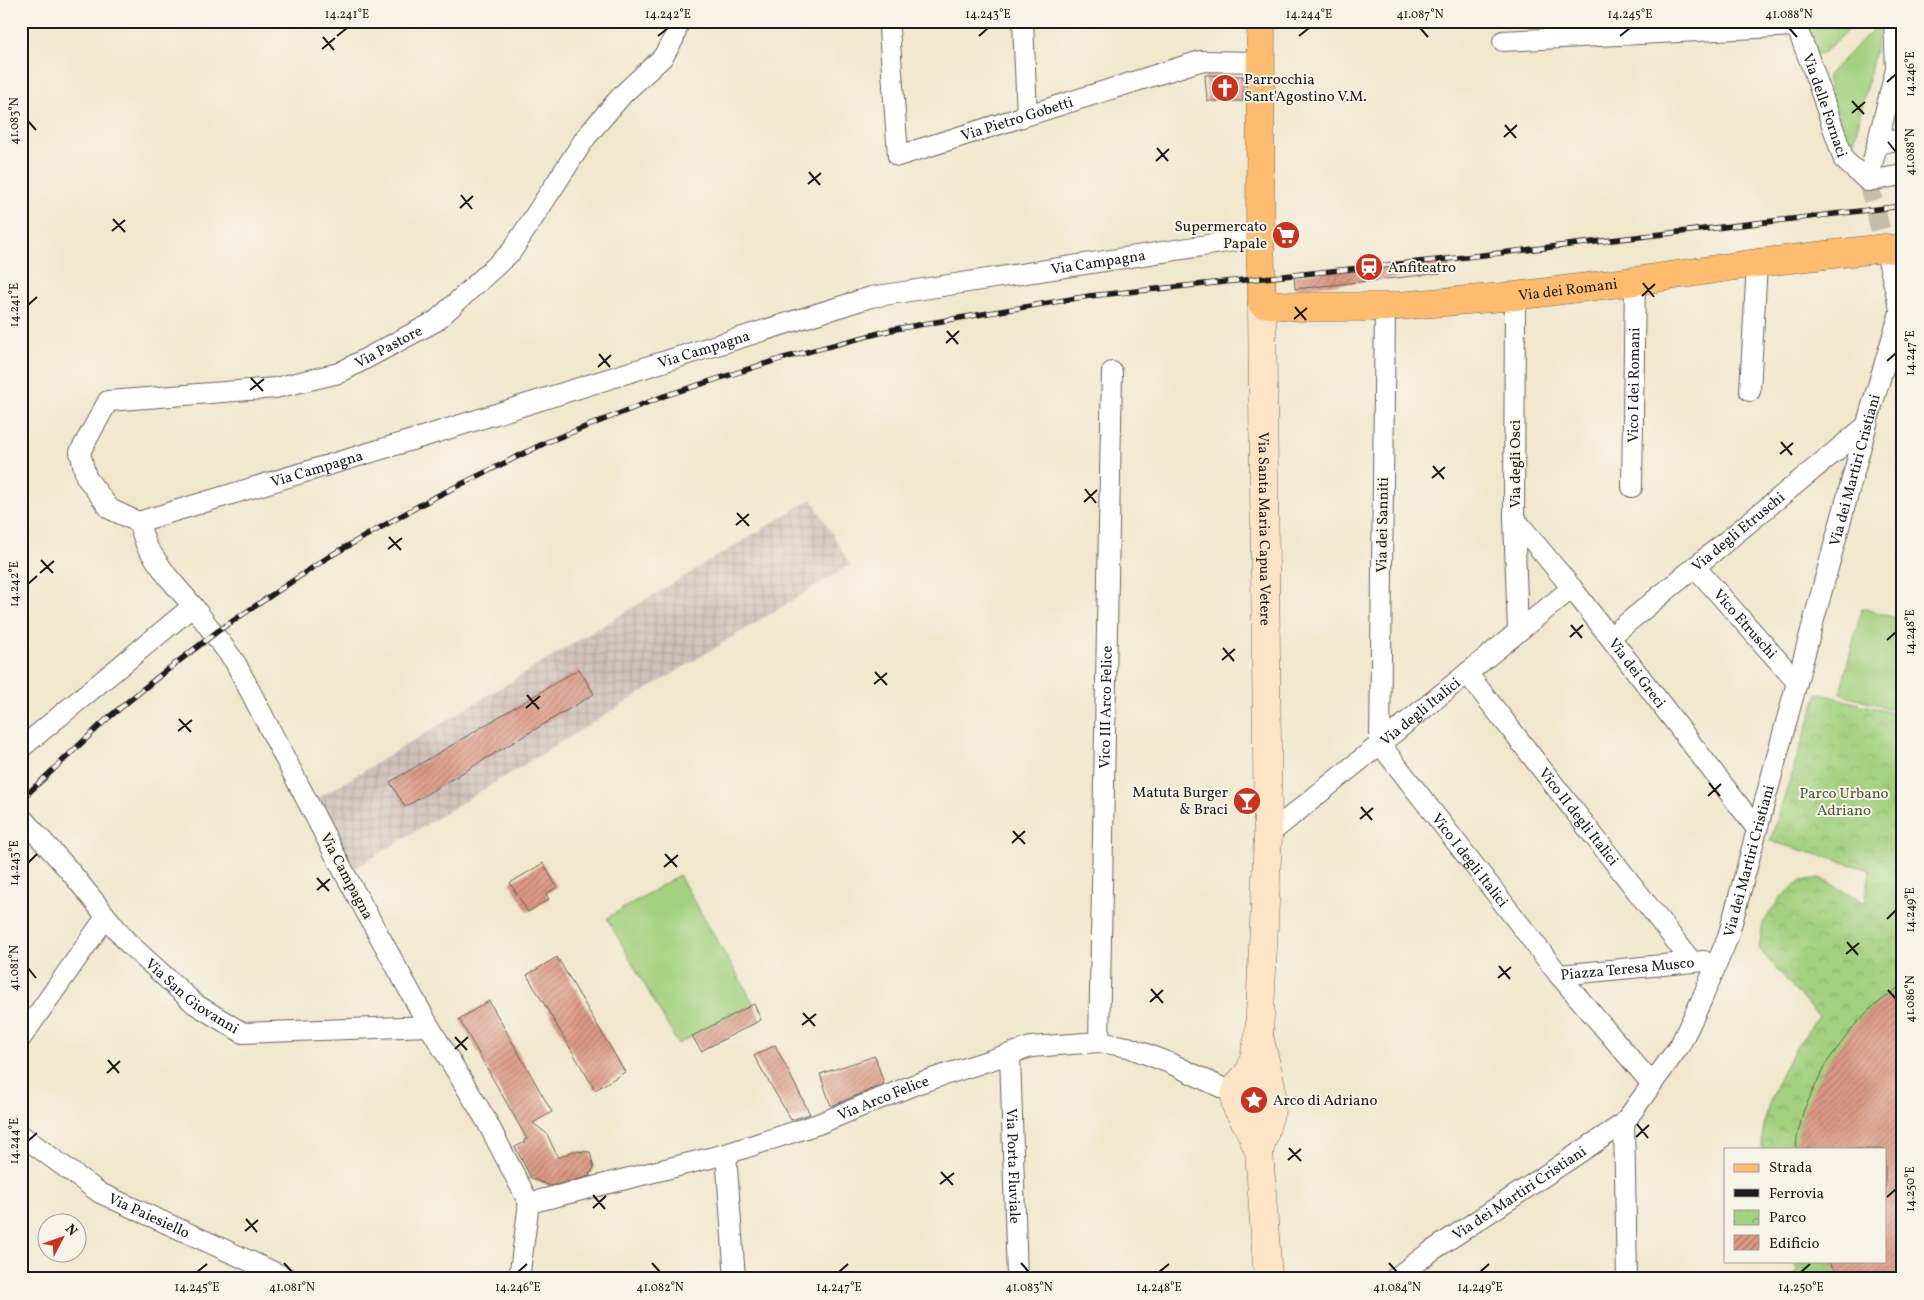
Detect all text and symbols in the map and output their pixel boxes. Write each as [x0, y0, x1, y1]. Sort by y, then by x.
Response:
text: 14.241°E [325, 7, 369, 23]
text: 14.242°E [645, 7, 691, 23]
text: 14.243°E [965, 7, 1011, 23]
text: 14.244°E [1286, 7, 1332, 23]
text: 41.087°N [1396, 7, 1444, 23]
text: 14.245°E [1607, 7, 1653, 23]
text: 41.088°N [1765, 7, 1813, 23]
street label: Via delle Fornaci [1796, 51, 1851, 161]
text: 14.246°E [1903, 51, 1919, 97]
place label: Parrocchia Sant'Agostino V.M. [1244, 70, 1367, 108]
church icon: Parrocchia Sant'Agostino V.M. [1210, 73, 1240, 103]
street label: Via Pietro Gobetti [959, 93, 1076, 148]
text: 41.083°N [7, 97, 23, 145]
text: 41.088°N [1903, 128, 1919, 176]
place label: Supermercato Papale [1175, 217, 1267, 255]
supermarket icon: Supermercato Papale [1271, 220, 1301, 250]
street label: Via Campagna [1050, 246, 1147, 281]
station icon: Anfiteatro [1354, 252, 1384, 282]
place label: Anfiteatro [1388, 258, 1456, 279]
street label: Via dei Romani [1517, 274, 1619, 307]
text: 14.241°E [7, 283, 23, 327]
street label: Via Pastore [352, 321, 427, 375]
street label: Via Campagna [656, 326, 753, 375]
street label: Vico I dei Romani [1624, 327, 1646, 443]
text: 14.247°E [1903, 330, 1919, 376]
street label: Via dei Martiri Cristiani [1825, 392, 1887, 549]
street label: Via degli Osci [1506, 420, 1527, 508]
street label: Via Santa Maria Capua Vetere [1251, 432, 1275, 626]
street label: Via Campagna [269, 446, 366, 494]
street label: Via dei Sanniti [1372, 477, 1395, 573]
street label: Via degli Etruschi [1688, 488, 1790, 577]
text: 14.242°E [7, 561, 23, 607]
street label: Vico Etruschi [1708, 585, 1781, 664]
text: 14.248°E [1903, 609, 1919, 655]
street label: Via dei Greci [1602, 634, 1670, 713]
street label: Vico III Arco Felice [1095, 645, 1119, 769]
street label: Via degli Italici [1376, 673, 1466, 752]
street label: Vico II degli Italici [1533, 764, 1622, 871]
place label: Matuta Burger & Braci [1132, 783, 1228, 821]
street label: Via dei Martiri Cristiani [1719, 783, 1781, 940]
park label: Parco Urbano Adriano [1799, 784, 1889, 822]
bar icon: Matuta Burger & Braci [1232, 786, 1262, 816]
street label: Vico I degli Italici [1426, 810, 1512, 912]
street label: Via Campagna [314, 830, 377, 924]
text: 14.243°E [7, 840, 23, 886]
text: 14.249°E [1903, 887, 1919, 933]
text: 41.081°N [7, 945, 23, 991]
street label: Piazza Teresa Musco [1560, 953, 1695, 987]
street label: Via San Giovanni [140, 954, 242, 1040]
text: 41.086°N [1903, 975, 1919, 1023]
street label: Via Arco Felice [835, 1072, 932, 1127]
place icon: Arco di Adriano [1239, 1085, 1269, 1115]
place label: Arco di Adriano [1273, 1091, 1377, 1112]
street label: Via Porta Fluviale [1000, 1108, 1024, 1224]
text: 14.244°E [7, 1118, 23, 1164]
street label: Via dei Martiri Cristiani [1449, 1142, 1591, 1246]
legend [1724, 1148, 1886, 1262]
text: Strada [1769, 1158, 1812, 1179]
text: 14.250°E [1903, 1166, 1919, 1212]
text: Ferrovia [1769, 1184, 1824, 1205]
street label: Via Paiesiello [104, 1189, 193, 1244]
text: Parco [1769, 1208, 1806, 1229]
north arrow [38, 1212, 88, 1262]
text: N [60, 1220, 81, 1241]
text: Edificio [1769, 1234, 1820, 1255]
text: 14.245°E [174, 1280, 220, 1296]
text: 41.081°N [269, 1280, 315, 1296]
text: 14.246°E [495, 1280, 541, 1296]
text: 41.082°N [636, 1280, 684, 1296]
text: 14.247°E [816, 1280, 862, 1296]
text: 41.083°N [1005, 1280, 1053, 1296]
text: 14.248°E [1136, 1280, 1182, 1296]
text: 41.084°N [1373, 1280, 1421, 1296]
text: 14.249°E [1457, 1280, 1503, 1296]
text: 14.250°E [1778, 1280, 1824, 1296]

